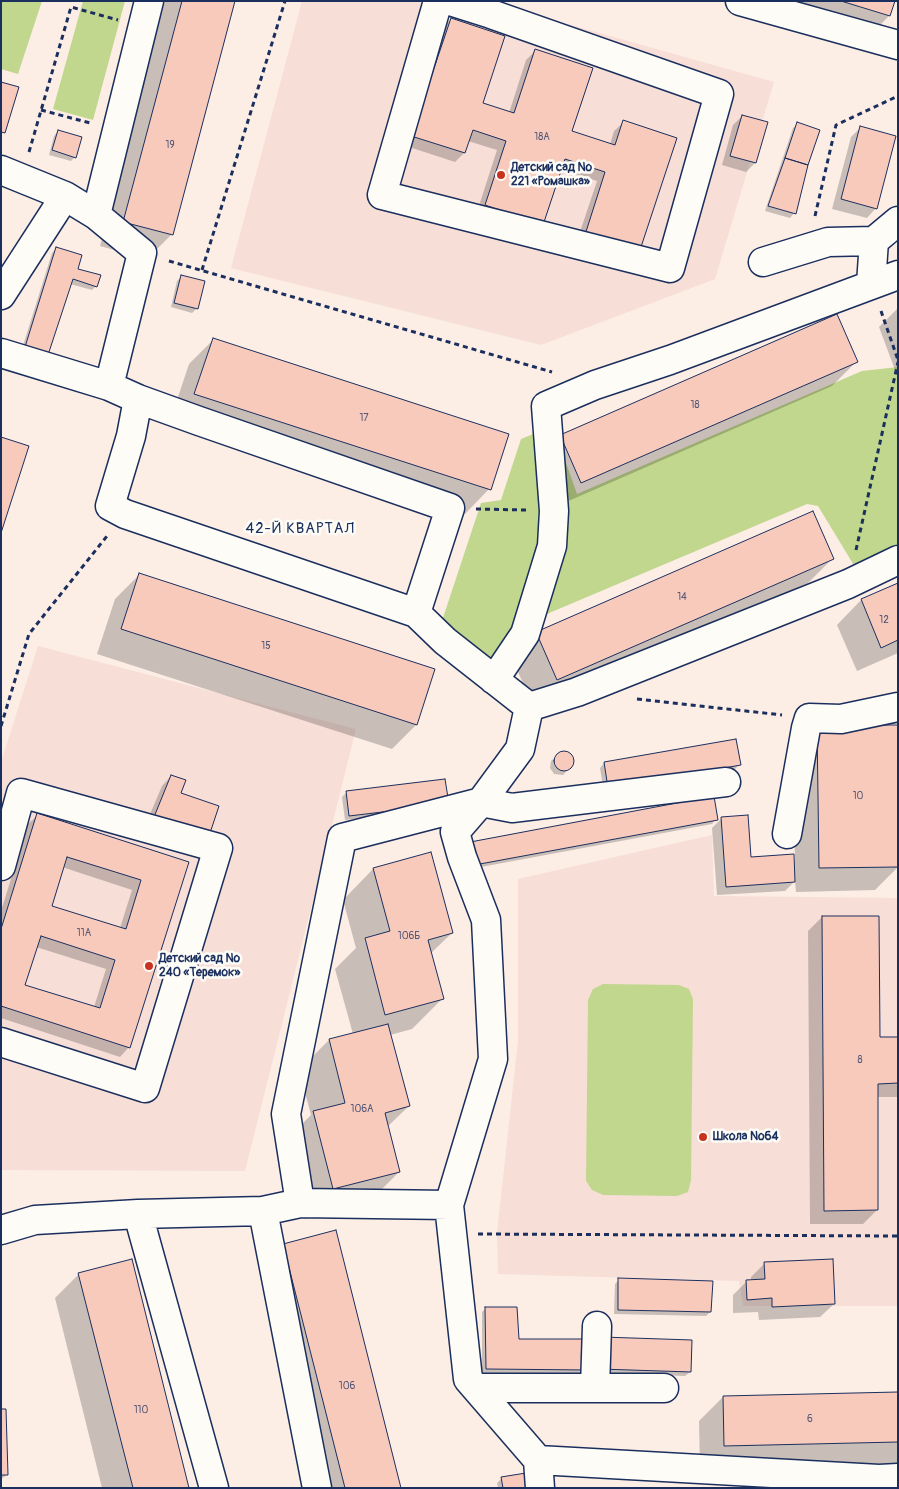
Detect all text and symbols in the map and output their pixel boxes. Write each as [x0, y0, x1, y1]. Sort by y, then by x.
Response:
house number: 18А [534, 131, 550, 143]
house number: 19 [165, 139, 175, 151]
place label: Детский сад № 221 «Ромашка» [511, 161, 592, 189]
marker: Детский сад № 221 «Ромашка» [495, 169, 507, 181]
house number: 18 [691, 399, 699, 411]
house number: 17 [359, 412, 369, 424]
district label: 42-Й КВАРТАЛ [244, 520, 356, 538]
house number: 14 [677, 591, 687, 603]
house number: 12 [879, 614, 889, 626]
house number: 15 [261, 640, 271, 652]
house number: 10 [853, 790, 863, 802]
house number: 11А [77, 927, 91, 939]
house number: 106Б [398, 930, 420, 942]
place label: Детский сад № 240 «Теремок» [159, 952, 240, 980]
marker: Детский сад № 240 «Теремок» [143, 960, 155, 972]
house number: 8 [857, 1054, 863, 1066]
house number: 106А [350, 1103, 374, 1115]
place label: Школа №64 [713, 1130, 778, 1144]
marker: Школа №64 [697, 1131, 709, 1143]
house number: 106 [339, 1380, 355, 1392]
house number: 110 [134, 1404, 148, 1416]
house number: 6 [807, 1413, 813, 1425]

